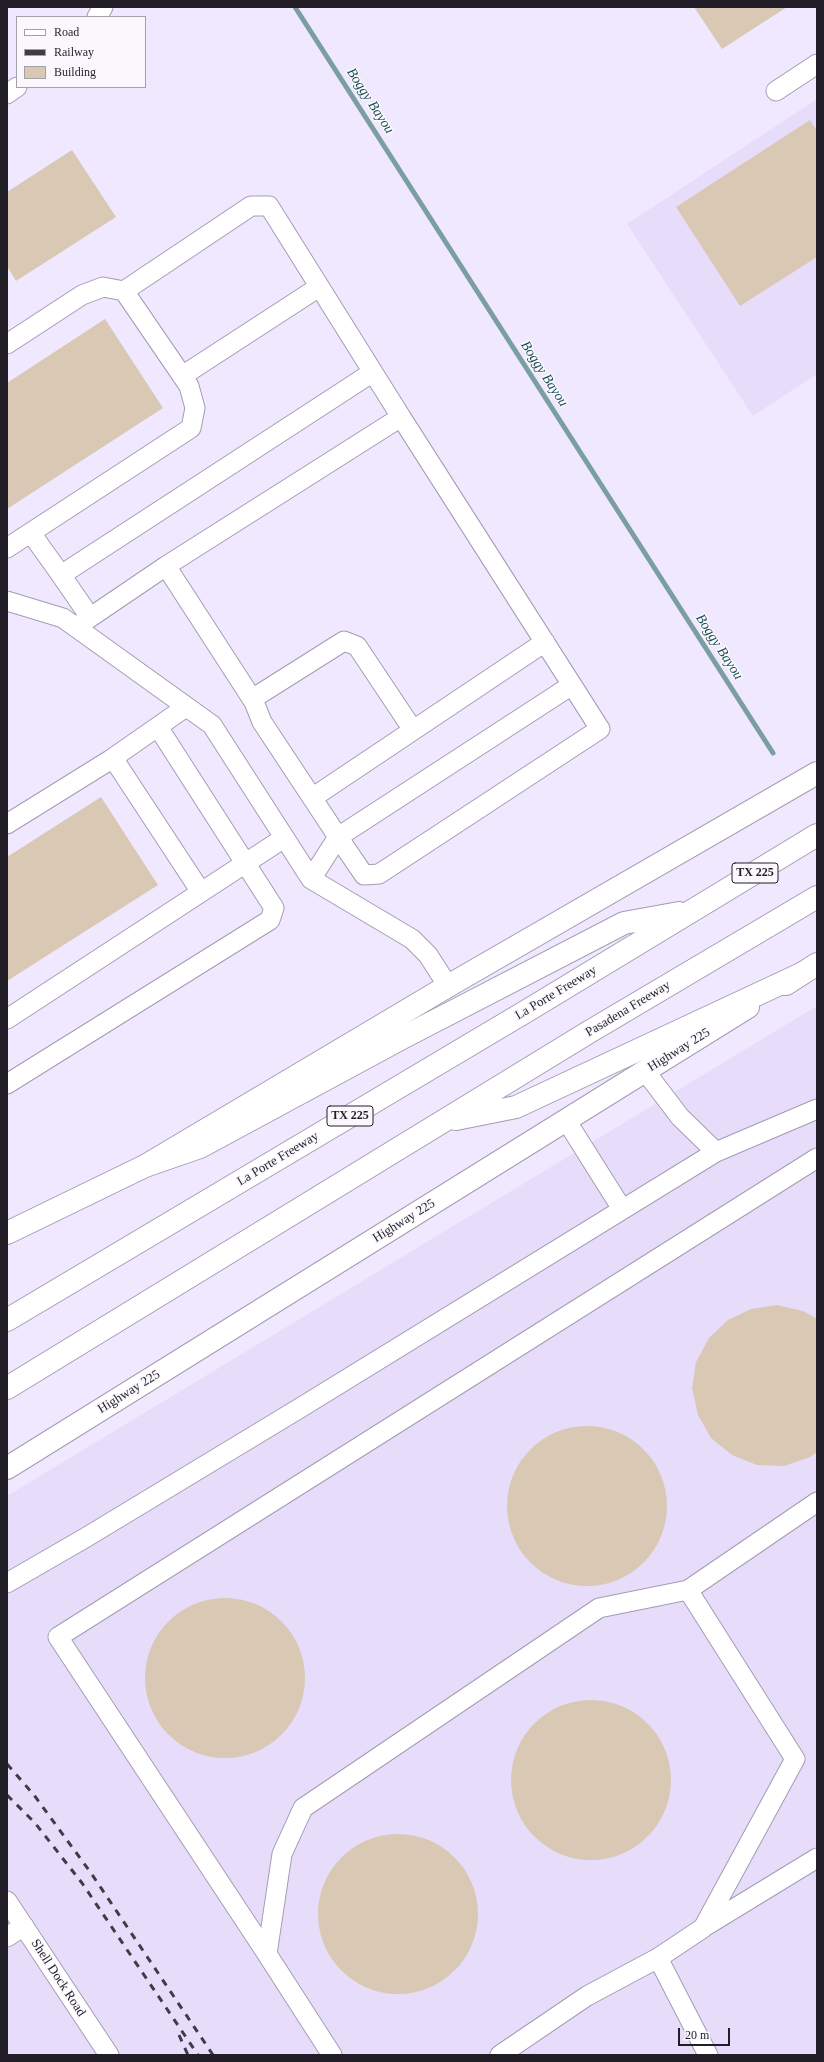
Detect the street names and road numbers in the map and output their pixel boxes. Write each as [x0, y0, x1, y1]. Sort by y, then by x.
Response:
road number: TX 225 [732, 863, 778, 883]
street label: La Porte Freeway [512, 963, 600, 1023]
street label: Pasadena Freeway [583, 977, 673, 1041]
street label: Highway 225 [645, 1025, 713, 1075]
road number: TX 225 [327, 1106, 373, 1126]
street label: La Porte Freeway [234, 1129, 322, 1189]
street label: Highway 225 [370, 1196, 438, 1246]
street label: Highway 225 [95, 1367, 163, 1417]
street label: Shell Dock Road [27, 1937, 89, 2019]

